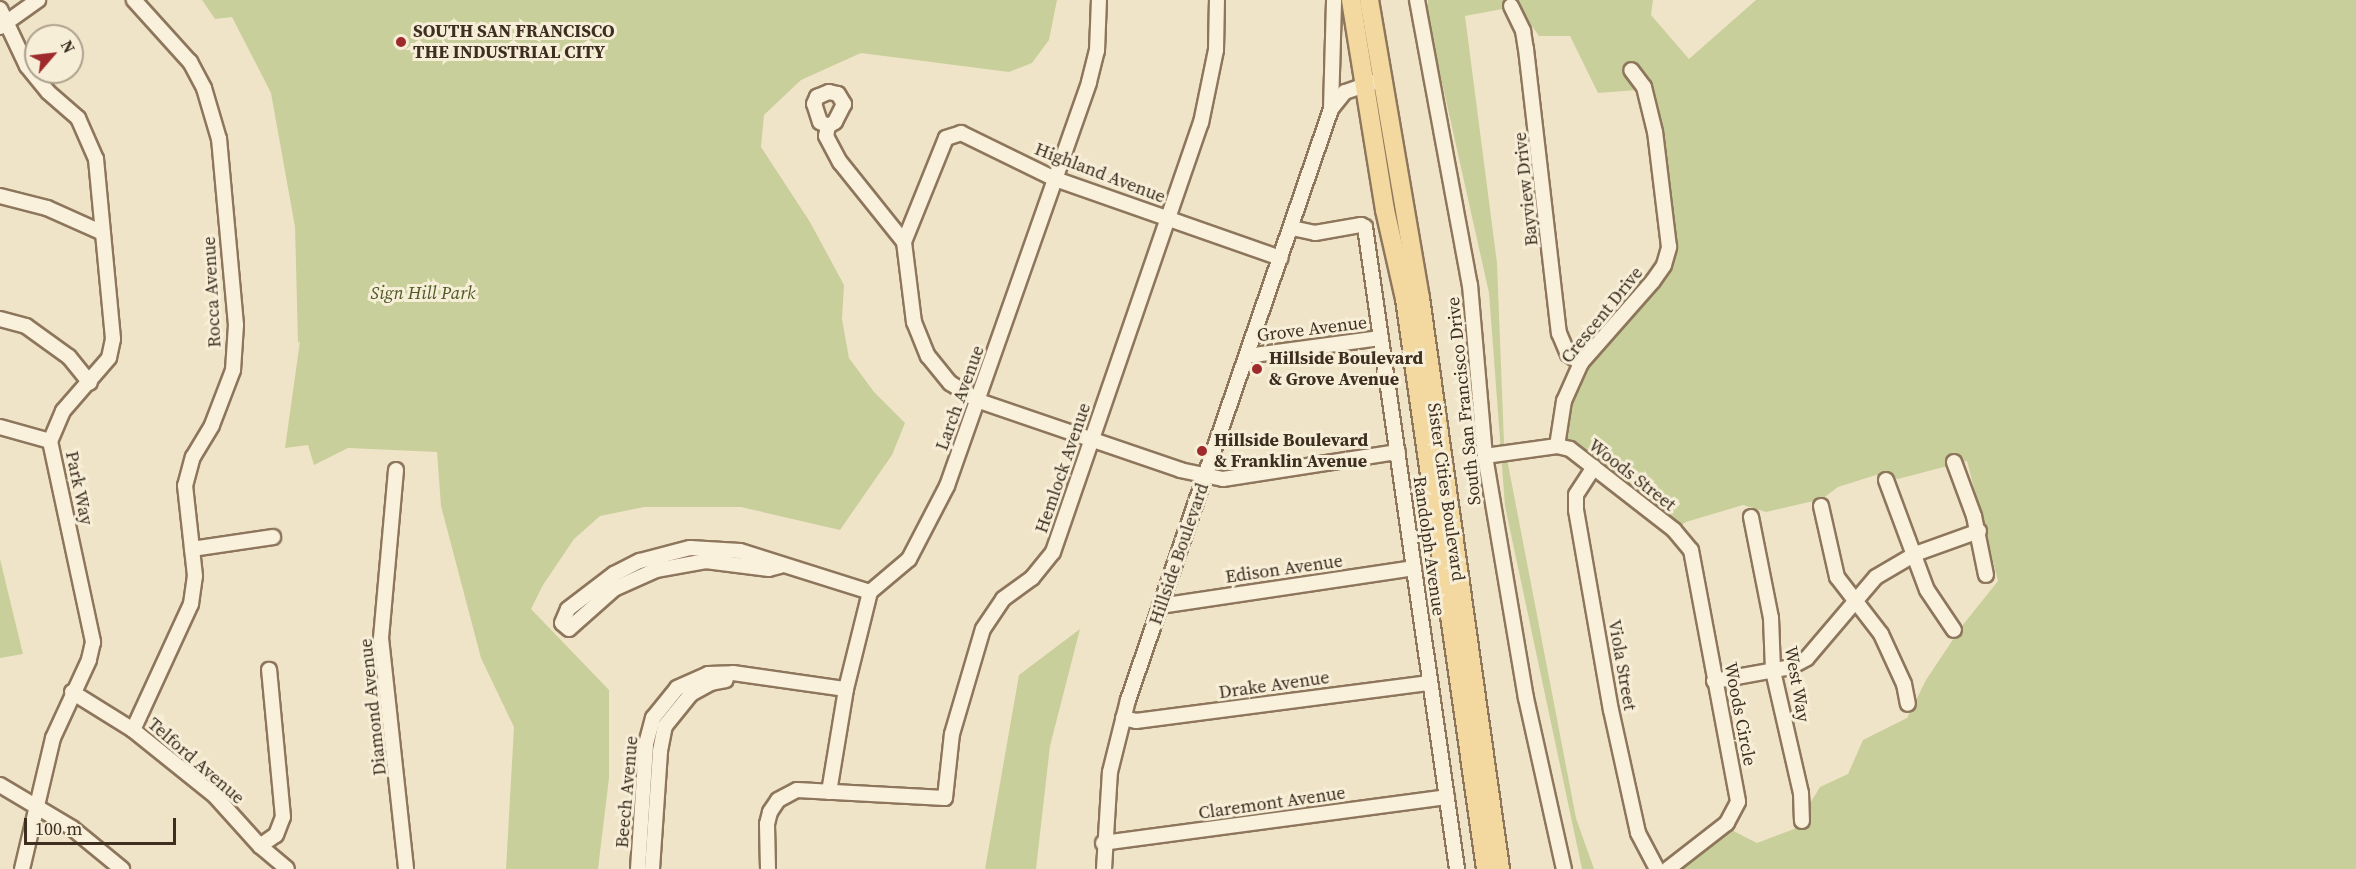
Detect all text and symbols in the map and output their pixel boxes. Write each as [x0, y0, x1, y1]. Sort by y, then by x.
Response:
place label: SOUTH SAN FRANCISCO THE INDUSTRIAL CITY [413, 21, 615, 63]
north arrow [24, 24, 84, 84]
marker: SOUTH SAN FRANCISCO THE INDUSTRIAL CITY [394, 35, 408, 49]
text: N [56, 36, 81, 57]
street label: Bayview Drive [1509, 131, 1543, 247]
street label: Highland Avenue [1032, 138, 1168, 208]
street label: Rocca Avenue [198, 236, 226, 348]
street label: Crescent Drive [1556, 262, 1648, 368]
park label: Sign Hill Park [370, 282, 476, 304]
street label: South San Francisco Drive [1442, 296, 1486, 506]
street label: Grove Avenue [1256, 312, 1368, 346]
street label: Larch Avenue [931, 343, 989, 453]
place label: Hillside Boulevard & Grove Avenue [1269, 348, 1423, 391]
marker: Hillside Boulevard & Grove Avenue [1250, 362, 1264, 376]
street label: Hemlock Avenue [1031, 400, 1095, 536]
street label: Sister Cities Boulevard [1423, 401, 1469, 583]
place label: Hillside Boulevard & Franklin Avenue [1214, 430, 1368, 472]
street label: Woods Street [1584, 434, 1680, 516]
marker: Hillside Boulevard & Franklin Avenue [1195, 444, 1209, 458]
street label: Park Way [61, 449, 97, 527]
street label: Randolph Avenue [1408, 475, 1450, 617]
street label: Hillside Boulevard [1145, 480, 1213, 628]
street label: Edison Avenue [1224, 550, 1344, 588]
street label: Viola Street [1603, 618, 1641, 712]
street label: Diamond Avenue [355, 637, 391, 777]
street label: West Way [1780, 644, 1814, 724]
street label: Woods Circle [1719, 660, 1761, 768]
street label: Drake Avenue [1217, 667, 1331, 703]
street label: Telford Avenue [143, 713, 249, 809]
street label: Beech Avenue [611, 735, 643, 849]
street label: Claremont Avenue [1197, 782, 1347, 824]
scale bar [27, 806, 178, 844]
text: 100 m [35, 816, 82, 841]

